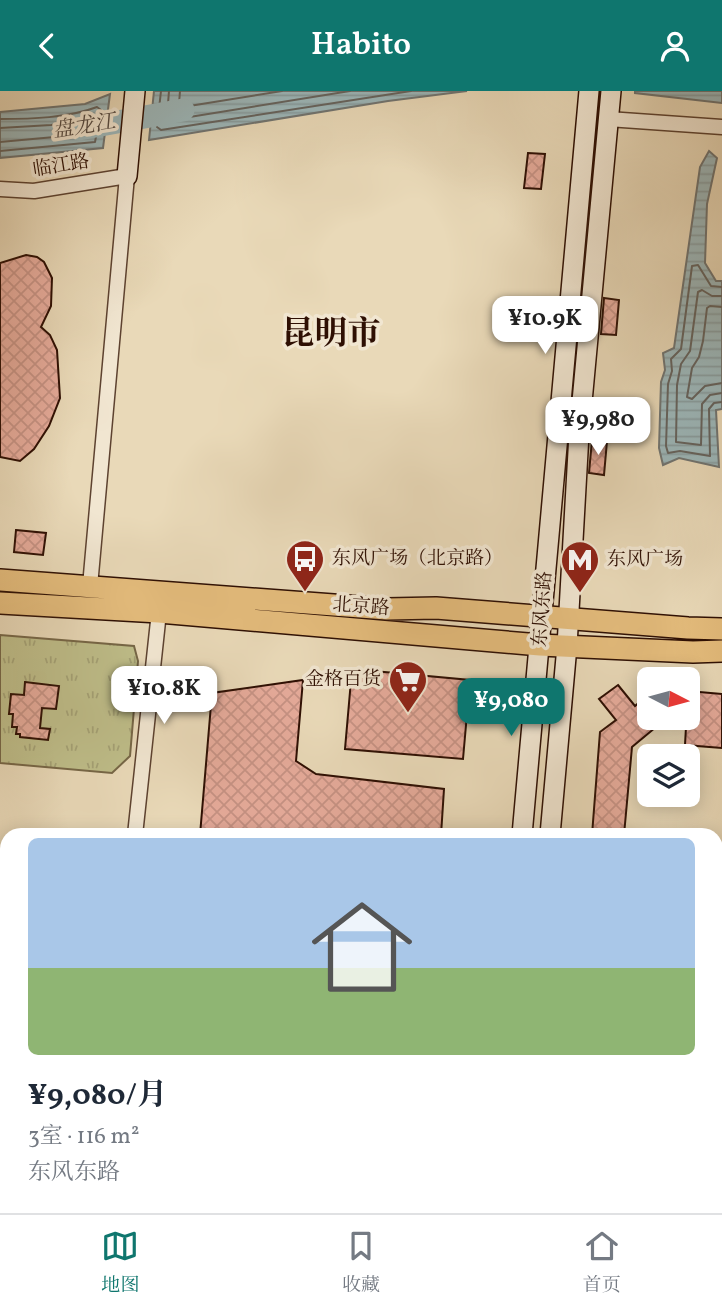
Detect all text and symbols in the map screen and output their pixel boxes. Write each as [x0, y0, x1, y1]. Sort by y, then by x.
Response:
text: Habito [311, 24, 411, 68]
icon: back [28, 27, 66, 65]
icon: person [656, 27, 694, 65]
water label: 盘龙江 [51, 107, 120, 146]
street label: 临江路 [31, 149, 91, 183]
pin: ¥10.9K [488, 296, 602, 356]
text: ¥10.9K [508, 303, 582, 335]
district label: 昆明市 [282, 313, 381, 359]
pin: ¥9,980 [541, 397, 655, 457]
text: ¥9,980 [561, 404, 635, 436]
bus stop icon: 东风广场（北京路） [284, 538, 326, 593]
metro station icon: 东风广场 [559, 539, 601, 594]
place label: 东风广场（北京路） [332, 546, 503, 572]
place label: 东风广场 [607, 547, 683, 573]
street label: 东风东路 [527, 570, 559, 648]
street label: 北京路 [332, 592, 390, 622]
supermarket icon: 金格百货 [387, 659, 429, 714]
pin: ¥10.8K [107, 667, 221, 726]
place label: 金格百货 [305, 667, 381, 693]
north arrow [637, 667, 700, 730]
map controls [637, 667, 700, 807]
text: ¥10.8K [127, 673, 201, 705]
pin: ¥9,080 [454, 679, 568, 738]
text: ¥9,080 [474, 685, 548, 717]
button: layers [637, 744, 700, 807]
icon: home [299, 884, 425, 1010]
text: ¥9,080/月 [28, 1075, 167, 1117]
text: 3室 · 116 m² [28, 1121, 139, 1153]
text: 东风东路 [28, 1157, 120, 1189]
tab: 地图 [101, 1227, 139, 1299]
tab: 收藏 [342, 1227, 380, 1299]
tab: 首页 [583, 1227, 621, 1299]

